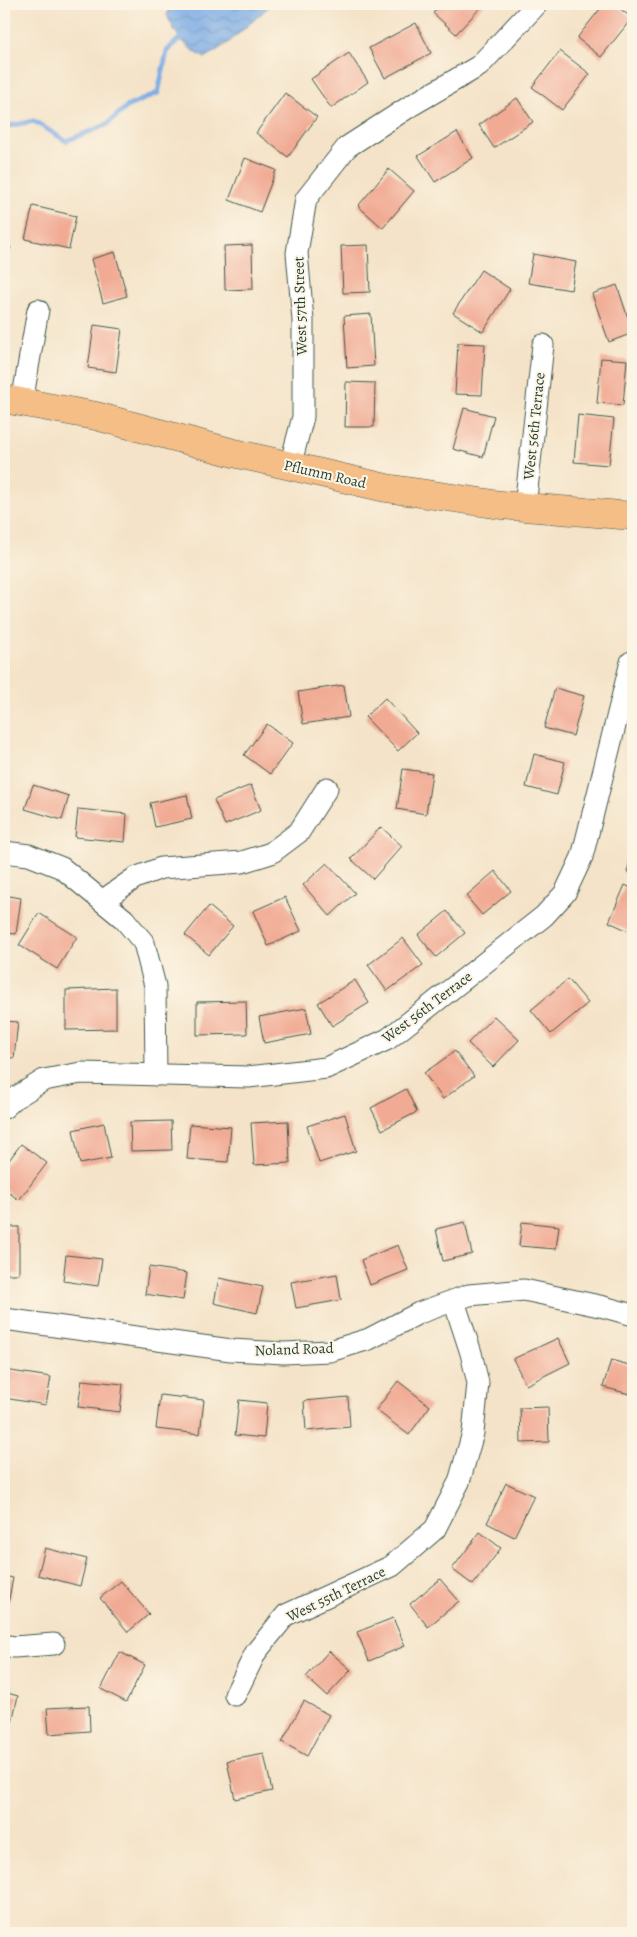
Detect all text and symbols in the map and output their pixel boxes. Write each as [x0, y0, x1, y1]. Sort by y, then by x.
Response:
street label: West 57th Street [288, 256, 312, 357]
street label: West 56th Terrace [518, 371, 550, 482]
street label: Pflumm Road [282, 455, 369, 493]
street label: West 56th Terrace [377, 966, 476, 1048]
street label: Noland Road [254, 1338, 335, 1360]
street label: West 55th Terrace [282, 1561, 389, 1627]

